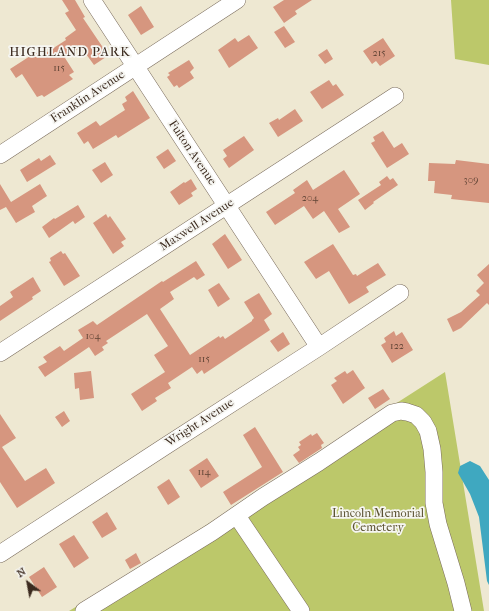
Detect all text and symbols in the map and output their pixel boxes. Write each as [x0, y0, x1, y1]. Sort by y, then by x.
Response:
district label: HIGHLAND PARK [9, 45, 131, 61]
house number: 215 [373, 48, 385, 60]
house number: 115 [53, 63, 65, 75]
street label: Franklin Avenue [48, 68, 128, 126]
street label: Fulton Avenue [165, 118, 219, 188]
house number: 309 [464, 175, 478, 187]
house number: 204 [302, 193, 318, 205]
street label: Maxwell Avenue [157, 196, 237, 254]
house number: 104 [86, 331, 100, 343]
house number: 122 [390, 341, 404, 353]
house number: 115 [198, 354, 210, 366]
street label: Wright Avenue [163, 396, 237, 450]
house number: 114 [197, 467, 211, 479]
park label: Lincoln Memorial Cemetery [332, 507, 424, 535]
north arrow [8, 563, 48, 603]
text: N [14, 565, 28, 580]

